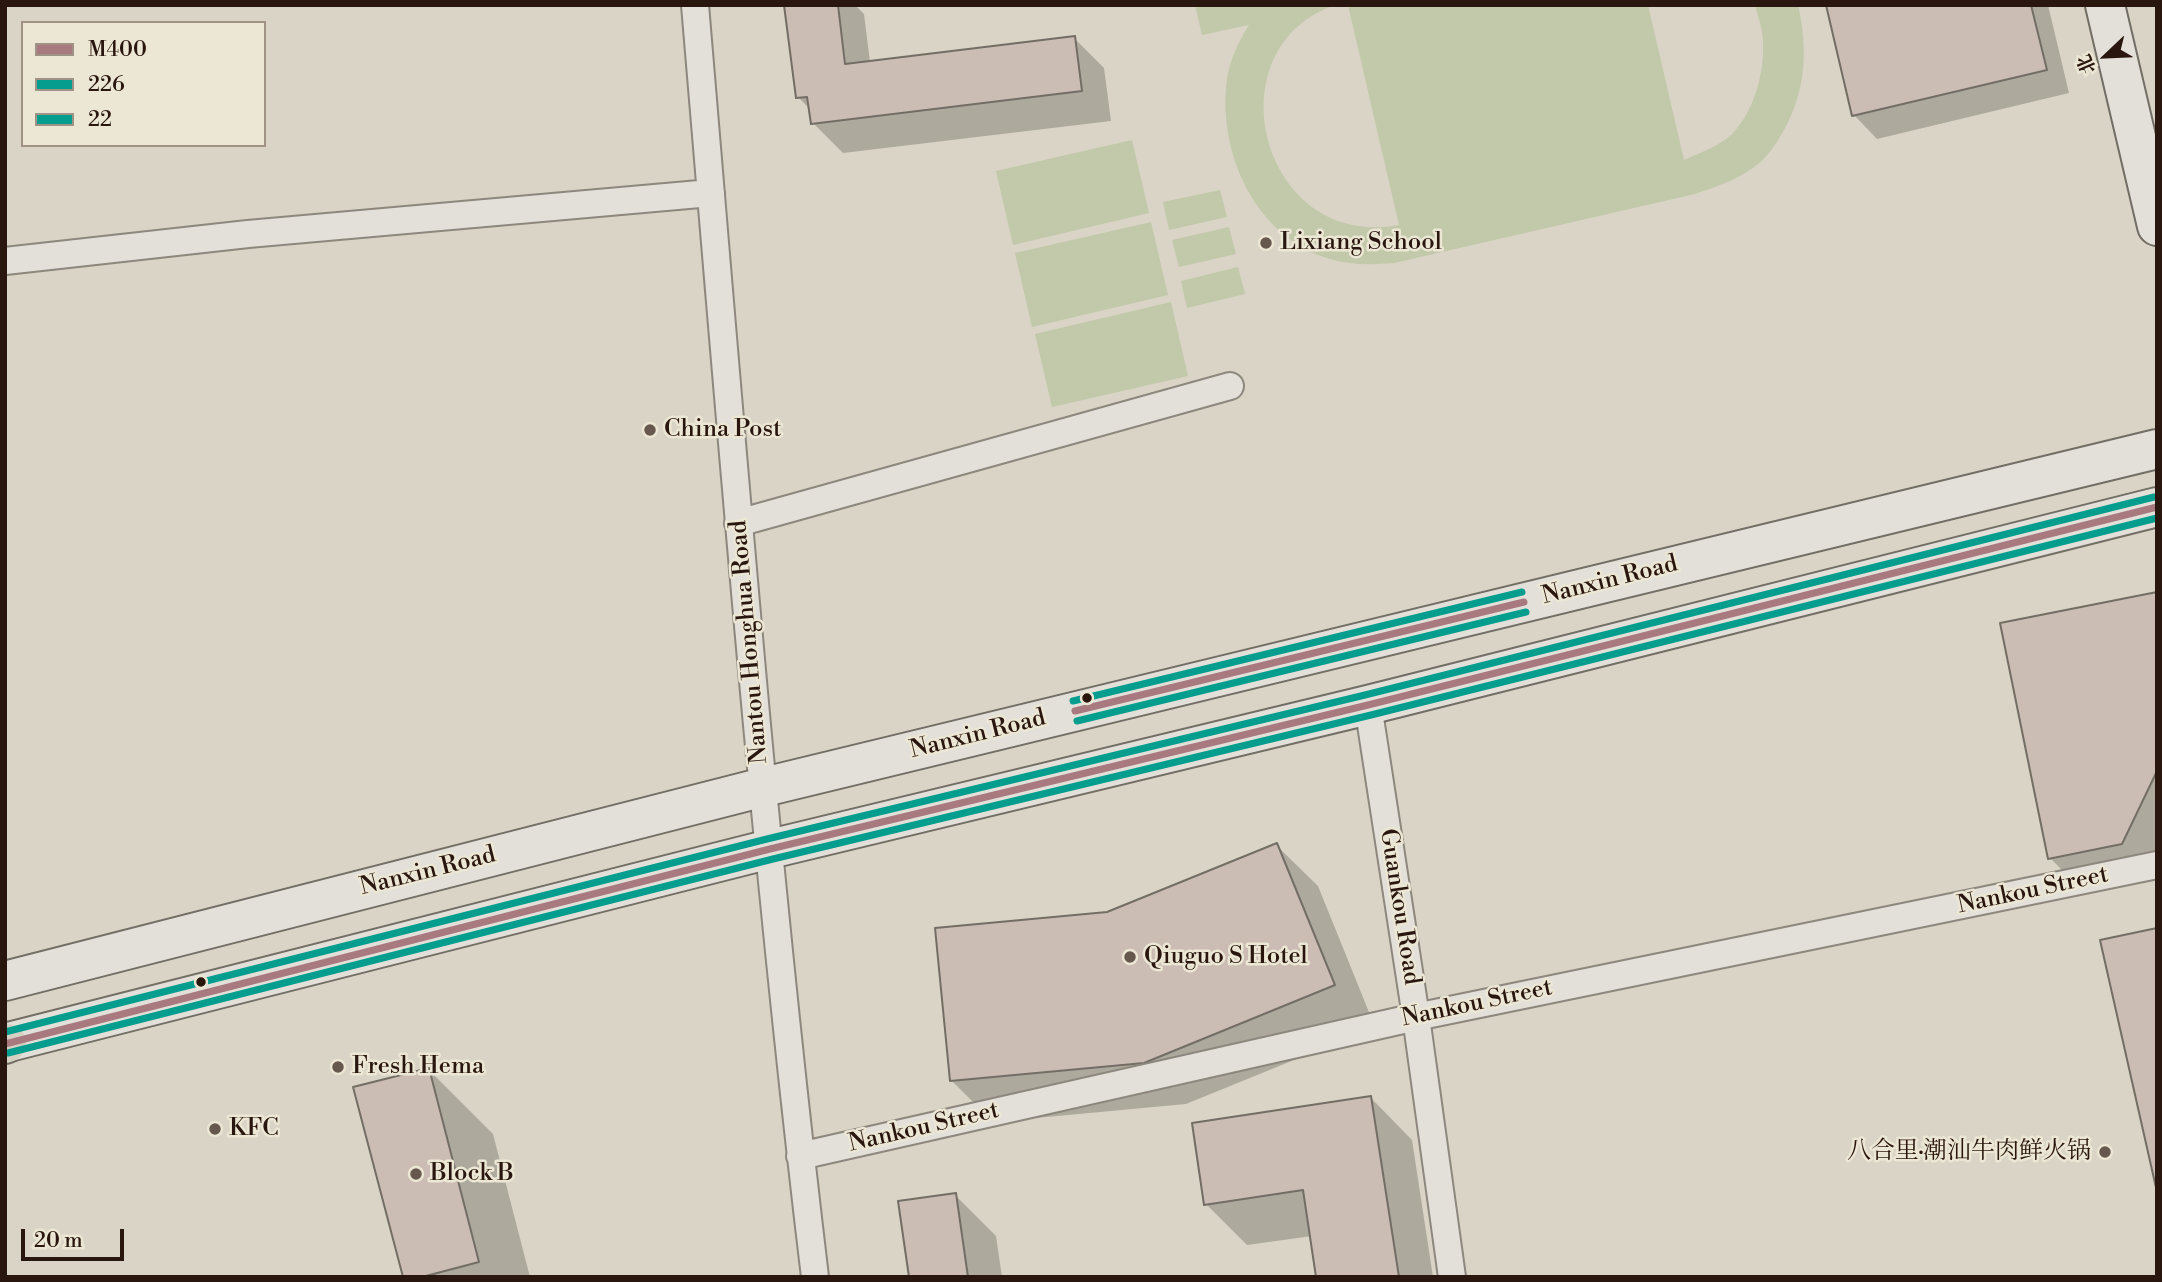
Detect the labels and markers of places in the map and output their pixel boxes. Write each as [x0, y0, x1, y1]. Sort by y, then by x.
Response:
place label: Lixiang School [1280, 229, 1442, 257]
marker: Lixiang School [1258, 235, 1274, 251]
place label: China Post [664, 416, 782, 444]
marker: China Post [642, 422, 658, 438]
unlabelled marker [1080, 691, 1094, 705]
place label: Qiuguo S Hotel [1144, 943, 1308, 971]
marker: Qiuguo S Hotel [1122, 949, 1138, 965]
unlabelled marker [194, 975, 208, 989]
place label: Fresh Hema [352, 1053, 484, 1081]
marker: Fresh Hema [330, 1059, 346, 1075]
place label: KFC [229, 1115, 279, 1143]
marker: KFC [207, 1121, 223, 1137]
place label: 八合里·潮汕牛肉鲜火锅 [1847, 1138, 2091, 1166]
marker: 八合里·潮汕牛肉鲜火锅 [2097, 1144, 2113, 1160]
place label: Block B [430, 1160, 514, 1188]
marker: Block B [408, 1166, 424, 1182]

